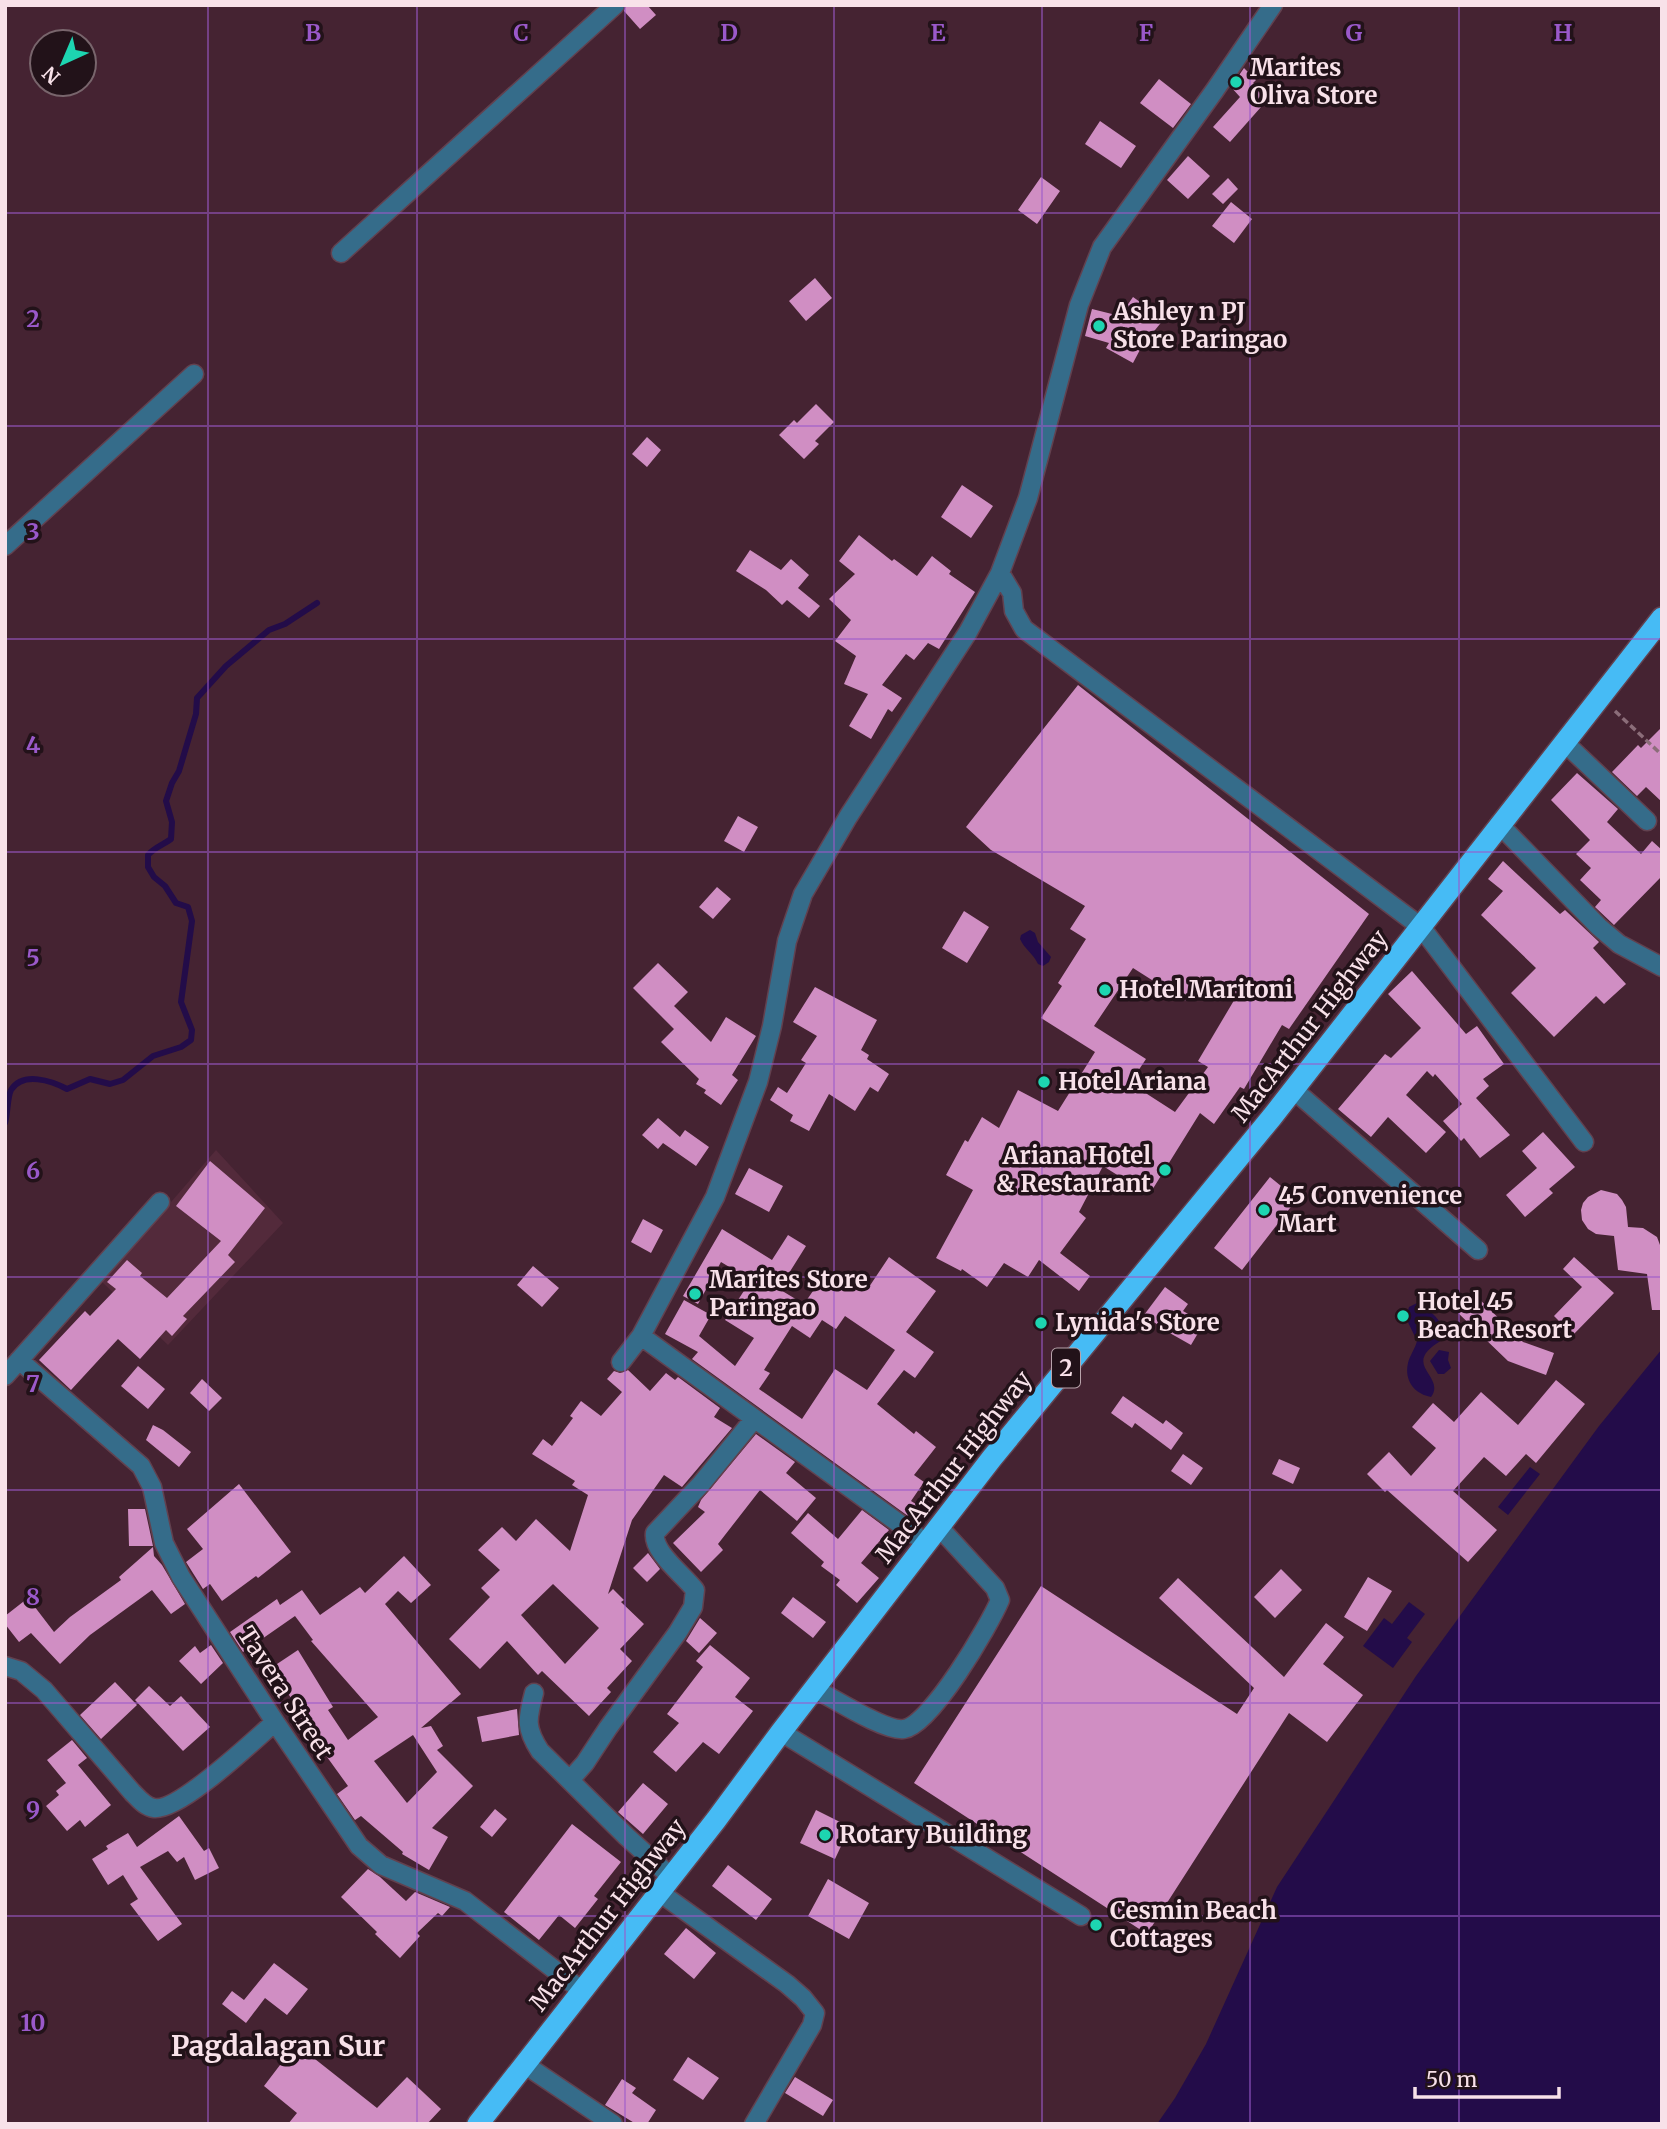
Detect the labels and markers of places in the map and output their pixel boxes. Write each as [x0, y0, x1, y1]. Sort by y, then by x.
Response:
place label: Marites Oliva Store [1250, 52, 1377, 111]
marker: Marites Oliva Store [1228, 74, 1244, 90]
place label: Ashley n PJ Store Paringao [1112, 296, 1287, 355]
marker: Ashley n PJ Store Paringao [1091, 318, 1107, 334]
place label: Hotel Maritoni [1119, 974, 1293, 1005]
marker: Hotel Maritoni [1097, 982, 1113, 998]
place label: Hotel Ariana [1058, 1066, 1207, 1097]
marker: Hotel Ariana [1036, 1074, 1052, 1090]
place label: Ariana Hotel & Restaurant [996, 1140, 1151, 1199]
marker: Ariana Hotel & Restaurant [1157, 1162, 1173, 1178]
place label: 45 Convenience Mart [1278, 1180, 1462, 1239]
marker: 45 Convenience Mart [1256, 1202, 1272, 1218]
place label: Marites Store Paringao [709, 1264, 868, 1323]
marker: Marites Store Paringao [687, 1286, 703, 1302]
place label: Hotel 45 Beach Resort [1417, 1286, 1573, 1345]
place label: Lynida's Store [1055, 1307, 1220, 1338]
marker: Hotel 45 Beach Resort [1395, 1308, 1411, 1324]
marker: Lynida's Store [1033, 1315, 1049, 1331]
place label: Rotary Building [839, 1819, 1027, 1850]
marker: Rotary Building [817, 1827, 833, 1843]
place label: Cesmin Beach Cottages [1110, 1895, 1277, 1954]
marker: Cesmin Beach Cottages [1088, 1917, 1104, 1933]

